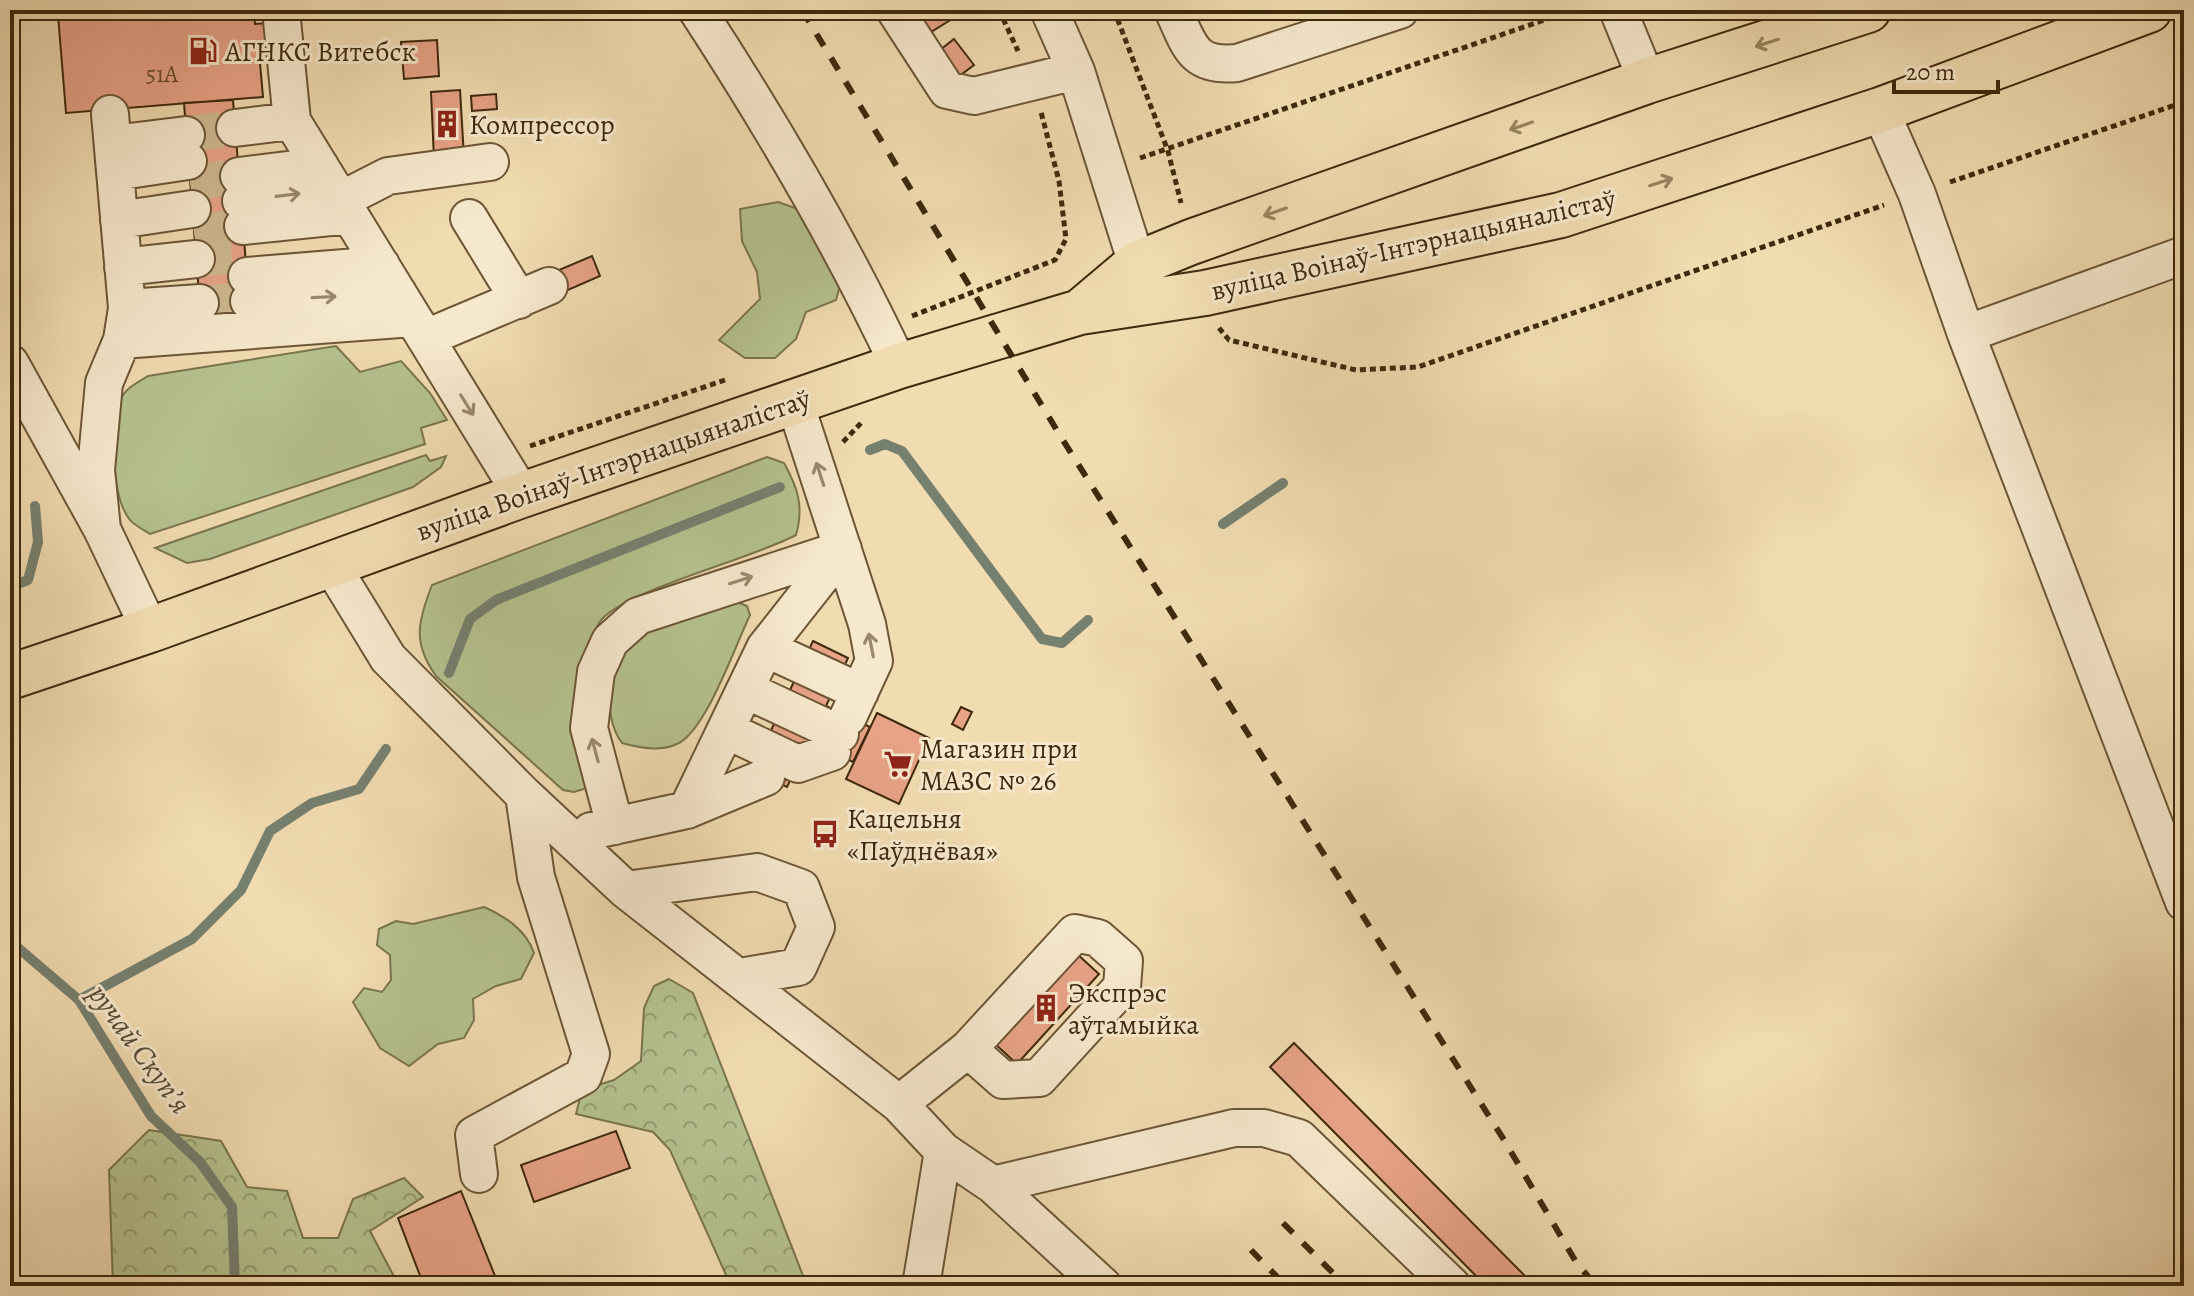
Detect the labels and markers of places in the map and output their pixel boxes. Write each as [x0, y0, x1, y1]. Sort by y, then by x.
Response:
place label: АГНКС Витебск [224, 33, 416, 71]
fuel station icon: АГНКС Витебск [188, 36, 218, 66]
place label: Компрессор [469, 106, 615, 144]
building icon: Компрессор [432, 109, 462, 139]
place label: Магазин при МАЗС № 26 [920, 730, 1078, 800]
supermarket icon: Магазин при МАЗС № 26 [883, 749, 913, 779]
place label: Кацельня «Паўднёвая» [847, 800, 998, 870]
bus stop icon: Кацельня «Паўднёвая» [810, 819, 840, 849]
place label: Экспрэс аўтамыйка [1068, 974, 1199, 1044]
building icon: Экспрэс аўтамыйка [1031, 993, 1061, 1023]

